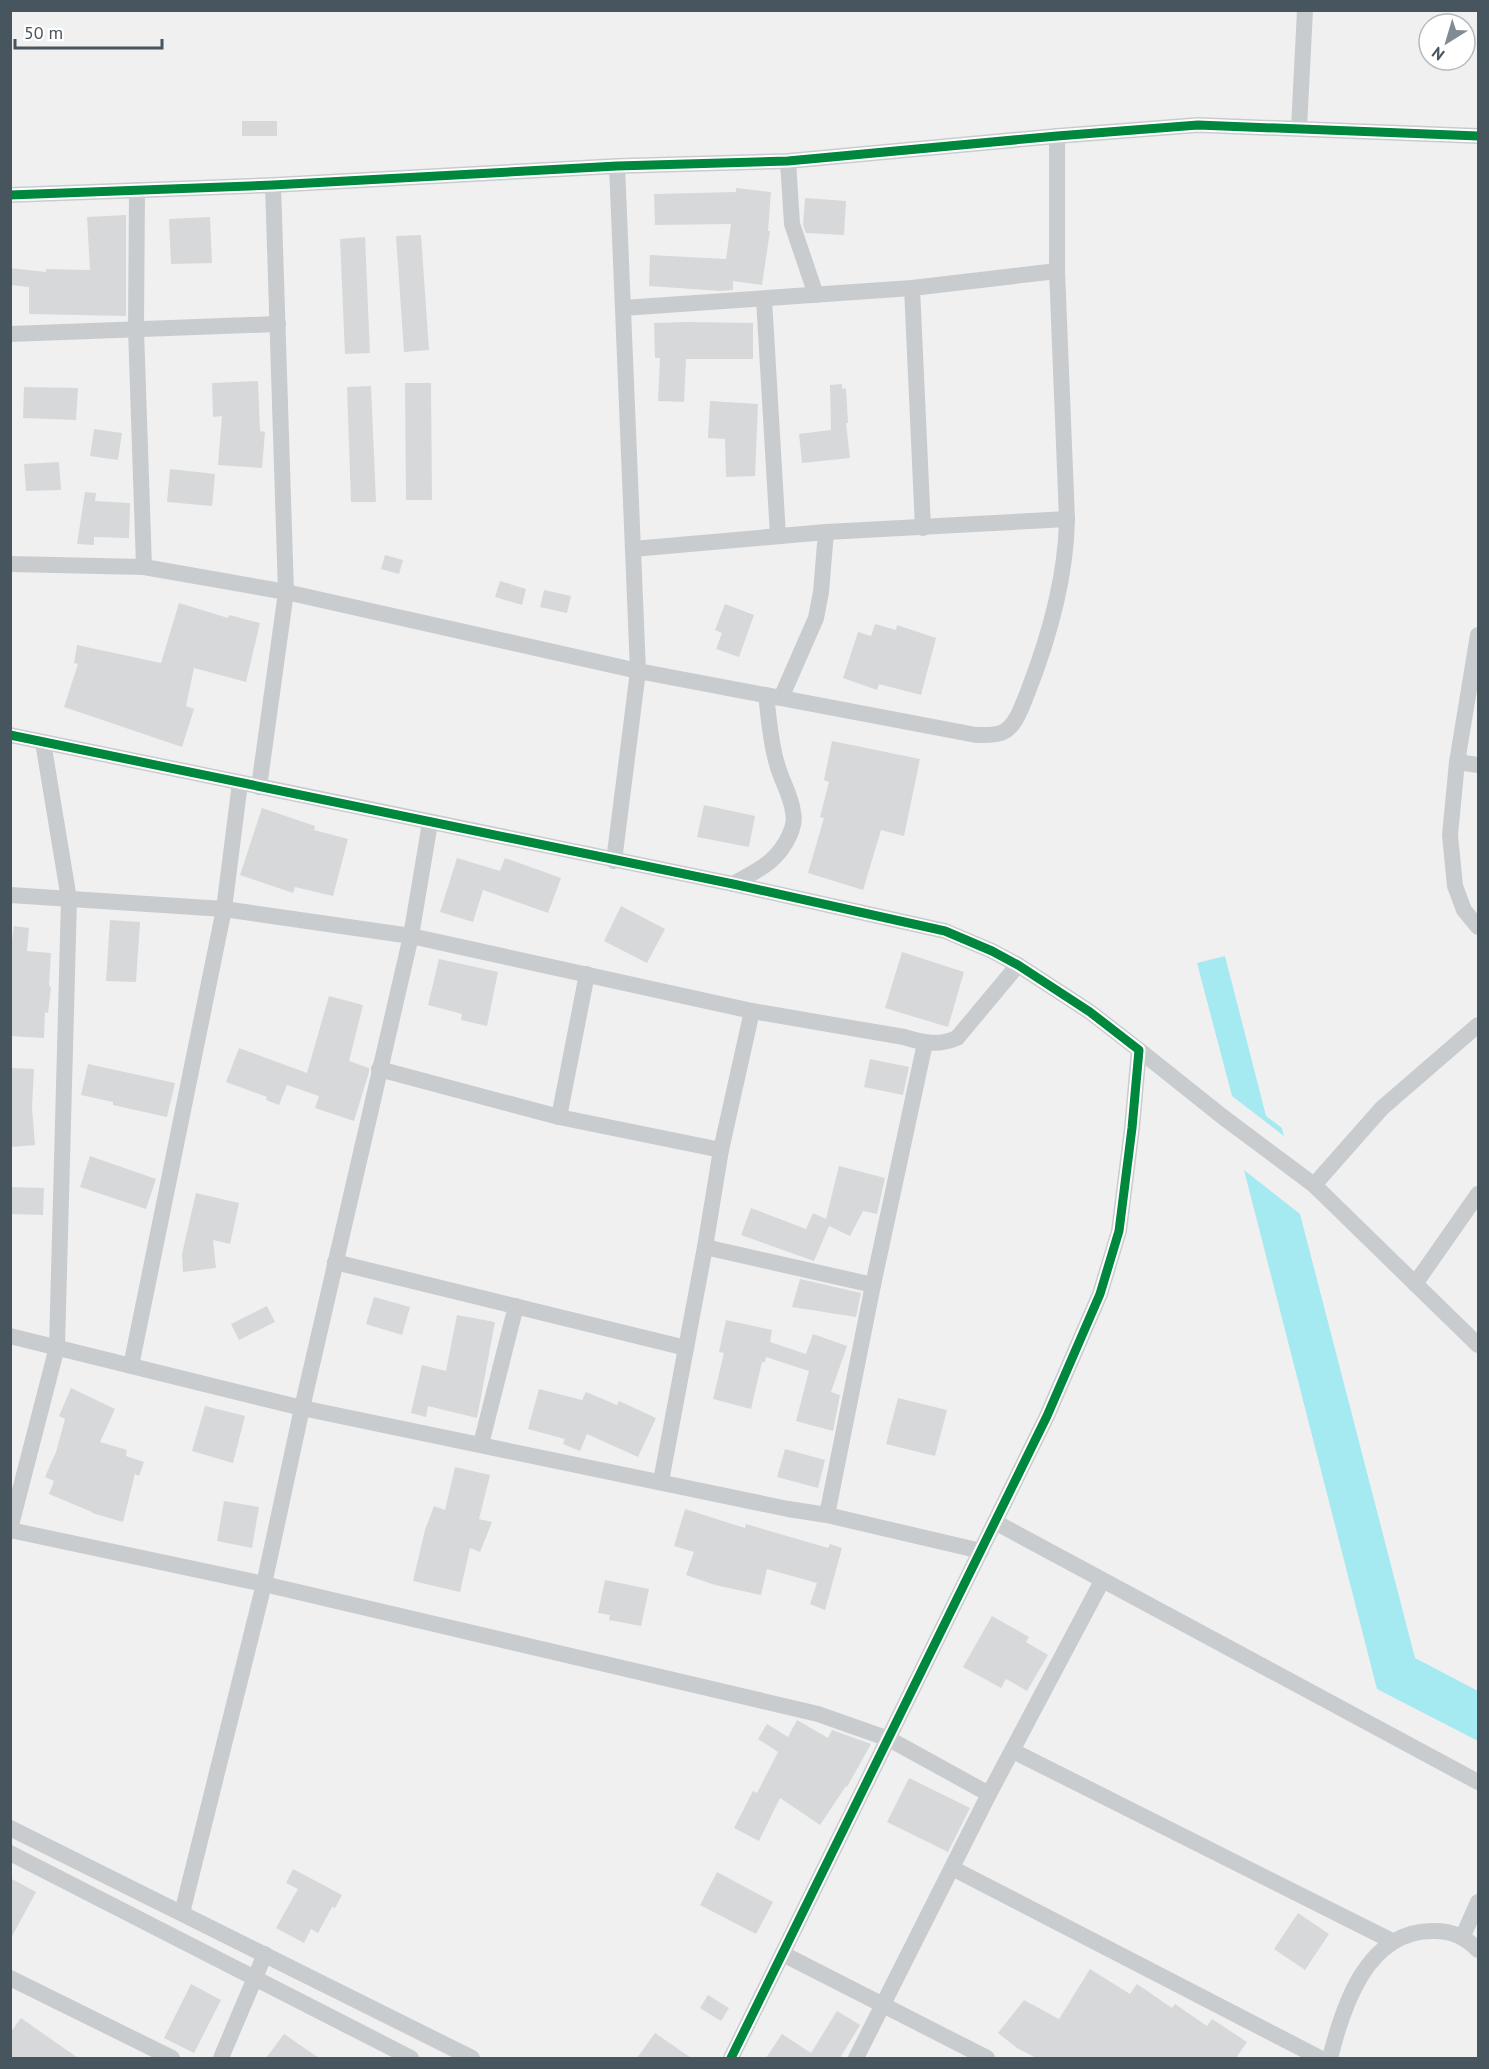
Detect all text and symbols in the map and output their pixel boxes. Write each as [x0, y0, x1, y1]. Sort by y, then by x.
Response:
scale bar [15, 12, 162, 50]
north arrow [1417, 12, 1477, 72]
text: 50 m [24, 21, 63, 44]
text: N [1428, 43, 1448, 65]

